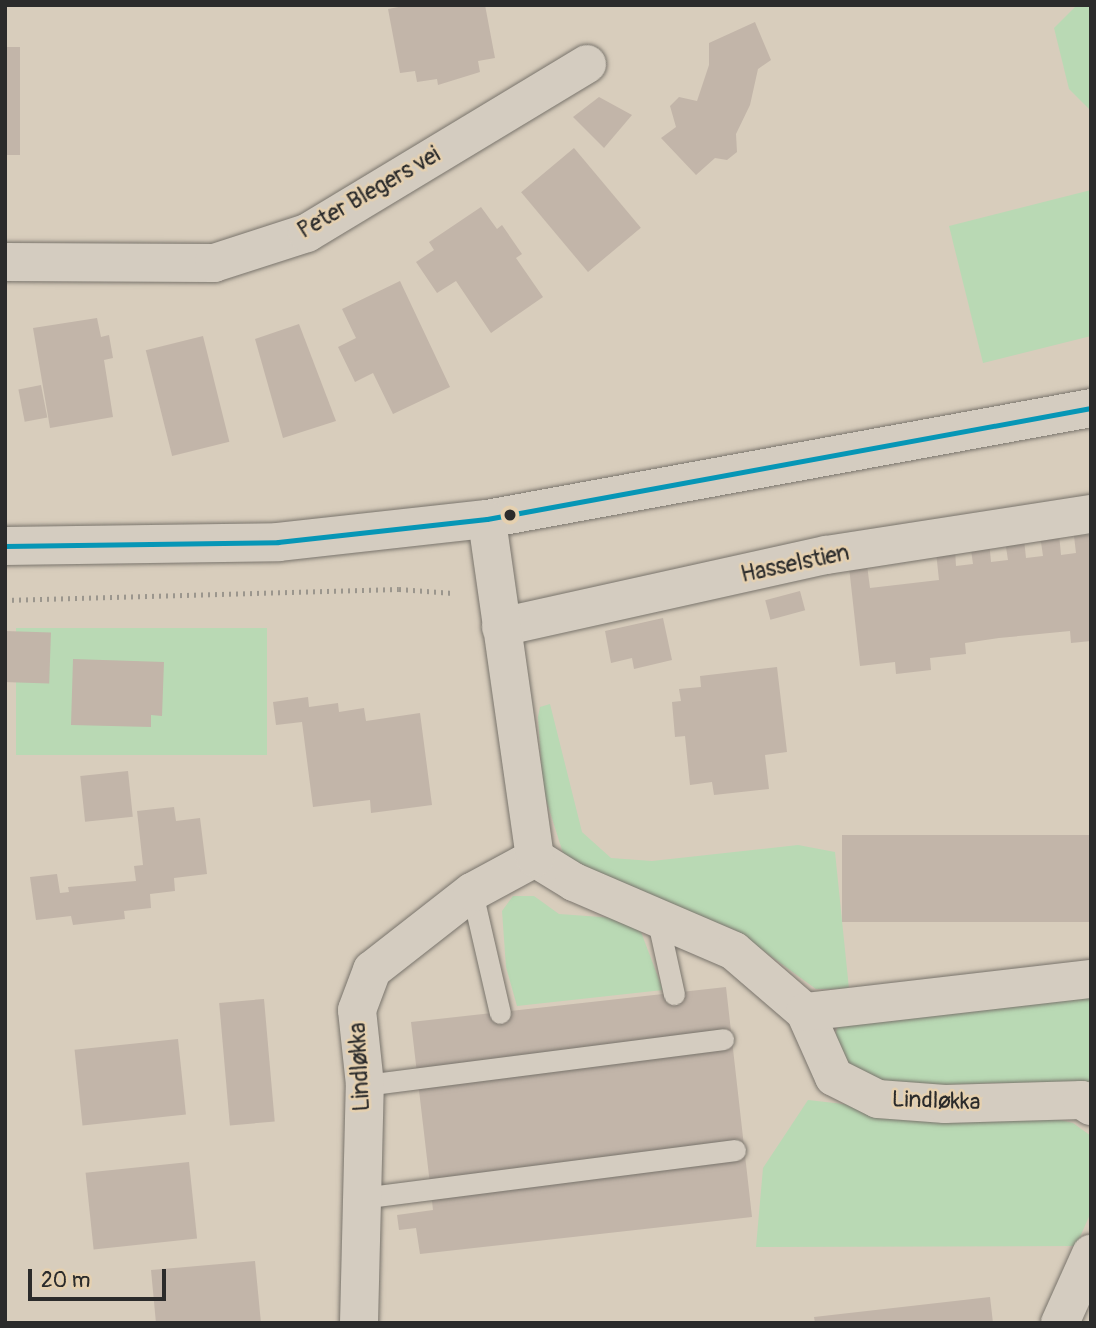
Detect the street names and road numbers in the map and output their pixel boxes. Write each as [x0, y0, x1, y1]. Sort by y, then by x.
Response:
street label: Peter Blegers vei [293, 141, 445, 245]
street label: Hasselstien [738, 539, 852, 589]
street label: Lindløkka [344, 1022, 376, 1112]
street label: Lindløkka [891, 1086, 981, 1116]

